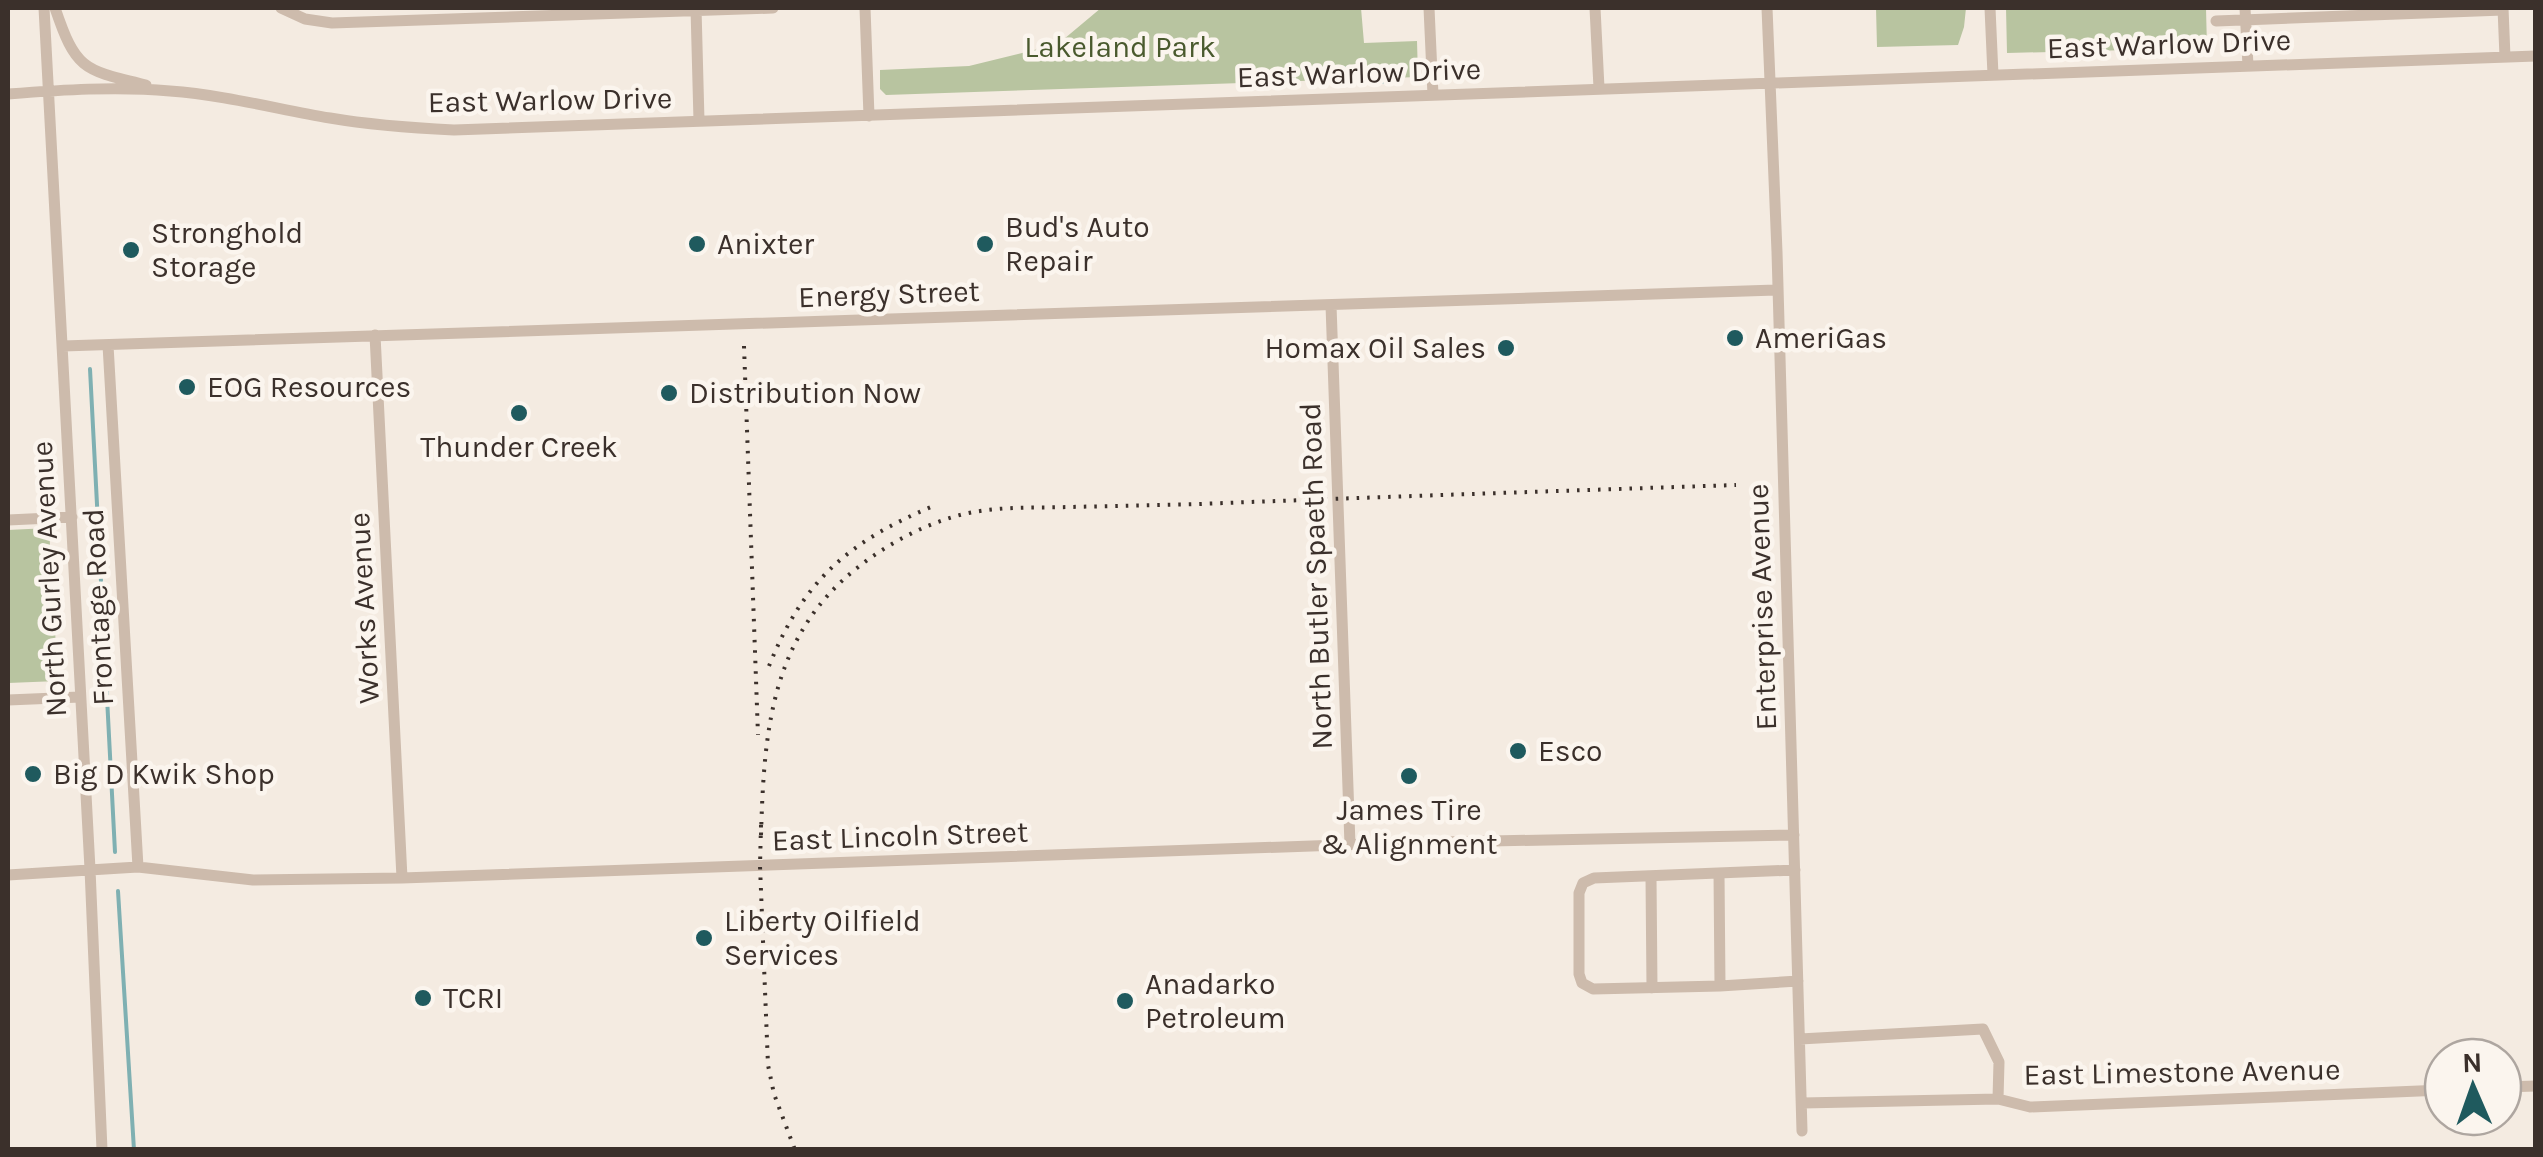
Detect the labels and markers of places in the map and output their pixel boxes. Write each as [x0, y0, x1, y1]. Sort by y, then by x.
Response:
place label: Bud's Auto Repair [1005, 209, 1150, 279]
place label: Stronghold Storage [151, 215, 303, 285]
place label: Anixter [717, 226, 814, 262]
marker: Anixter [686, 233, 708, 255]
marker: Bud's Auto Repair [974, 233, 996, 255]
marker: Stronghold Storage [120, 239, 142, 261]
place label: AmeriGas [1755, 320, 1887, 356]
marker: AmeriGas [1724, 327, 1746, 349]
place label: Homax Oil Sales [1264, 330, 1486, 366]
marker: Homax Oil Sales [1495, 337, 1517, 359]
place label: EOG Resources [207, 369, 411, 405]
place label: Distribution Now [689, 375, 921, 411]
marker: EOG Resources [176, 376, 198, 398]
marker: Distribution Now [658, 382, 680, 404]
marker: Thunder Creek [508, 402, 530, 424]
place label: Thunder Creek [420, 429, 618, 465]
place label: Esco [1538, 733, 1603, 769]
marker: Esco [1507, 740, 1529, 762]
place label: Big D Kwik Shop [53, 756, 275, 792]
marker: Big D Kwik Shop [22, 763, 44, 785]
marker: James Tire & Alignment [1398, 765, 1420, 787]
place label: James Tire & Alignment [1320, 792, 1498, 862]
place label: Liberty Oilfield Services [724, 903, 921, 973]
marker: Liberty Oilfield Services [693, 927, 715, 949]
place label: Anadarko Petroleum [1145, 966, 1286, 1036]
place label: TCRI [443, 980, 503, 1016]
marker: TCRI [412, 987, 434, 1009]
marker: Anadarko Petroleum [1114, 990, 1136, 1012]

